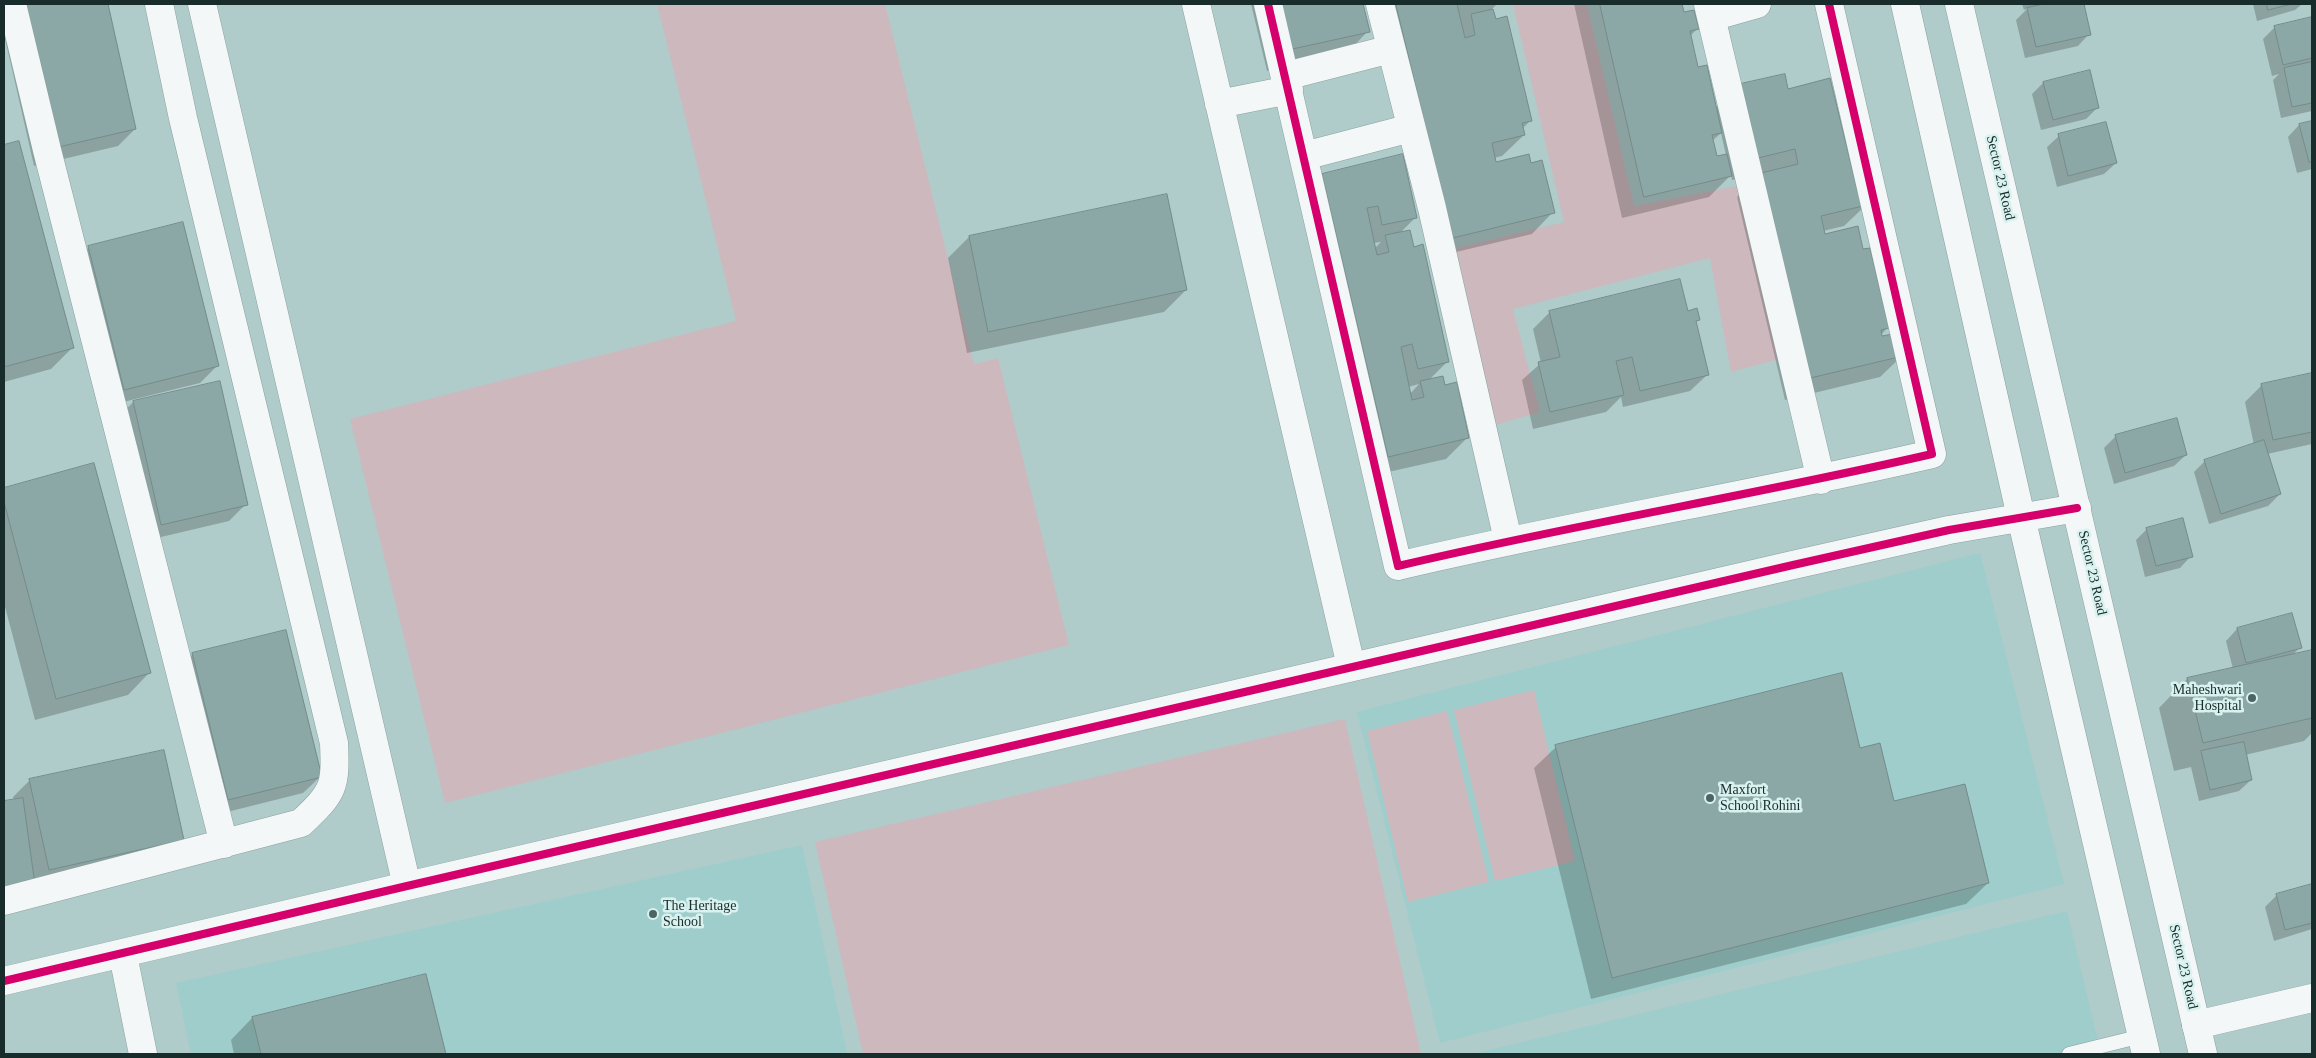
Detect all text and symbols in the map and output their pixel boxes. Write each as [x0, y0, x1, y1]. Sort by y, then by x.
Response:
street label: Sector 23 Road [1982, 134, 2018, 222]
street label: Sector 23 Road [2074, 529, 2110, 617]
place label: Maheshwari Hospital [2173, 682, 2242, 714]
marker: Maheshwari Hospital [2246, 692, 2258, 704]
place label: Maxfort School Rohini [1720, 782, 1801, 814]
marker: Maxfort School Rohini [1704, 792, 1716, 804]
place label: The Heritage School [663, 898, 736, 930]
marker: The Heritage School [647, 908, 659, 920]
street label: Sector 23 Road [2165, 923, 2201, 1011]

